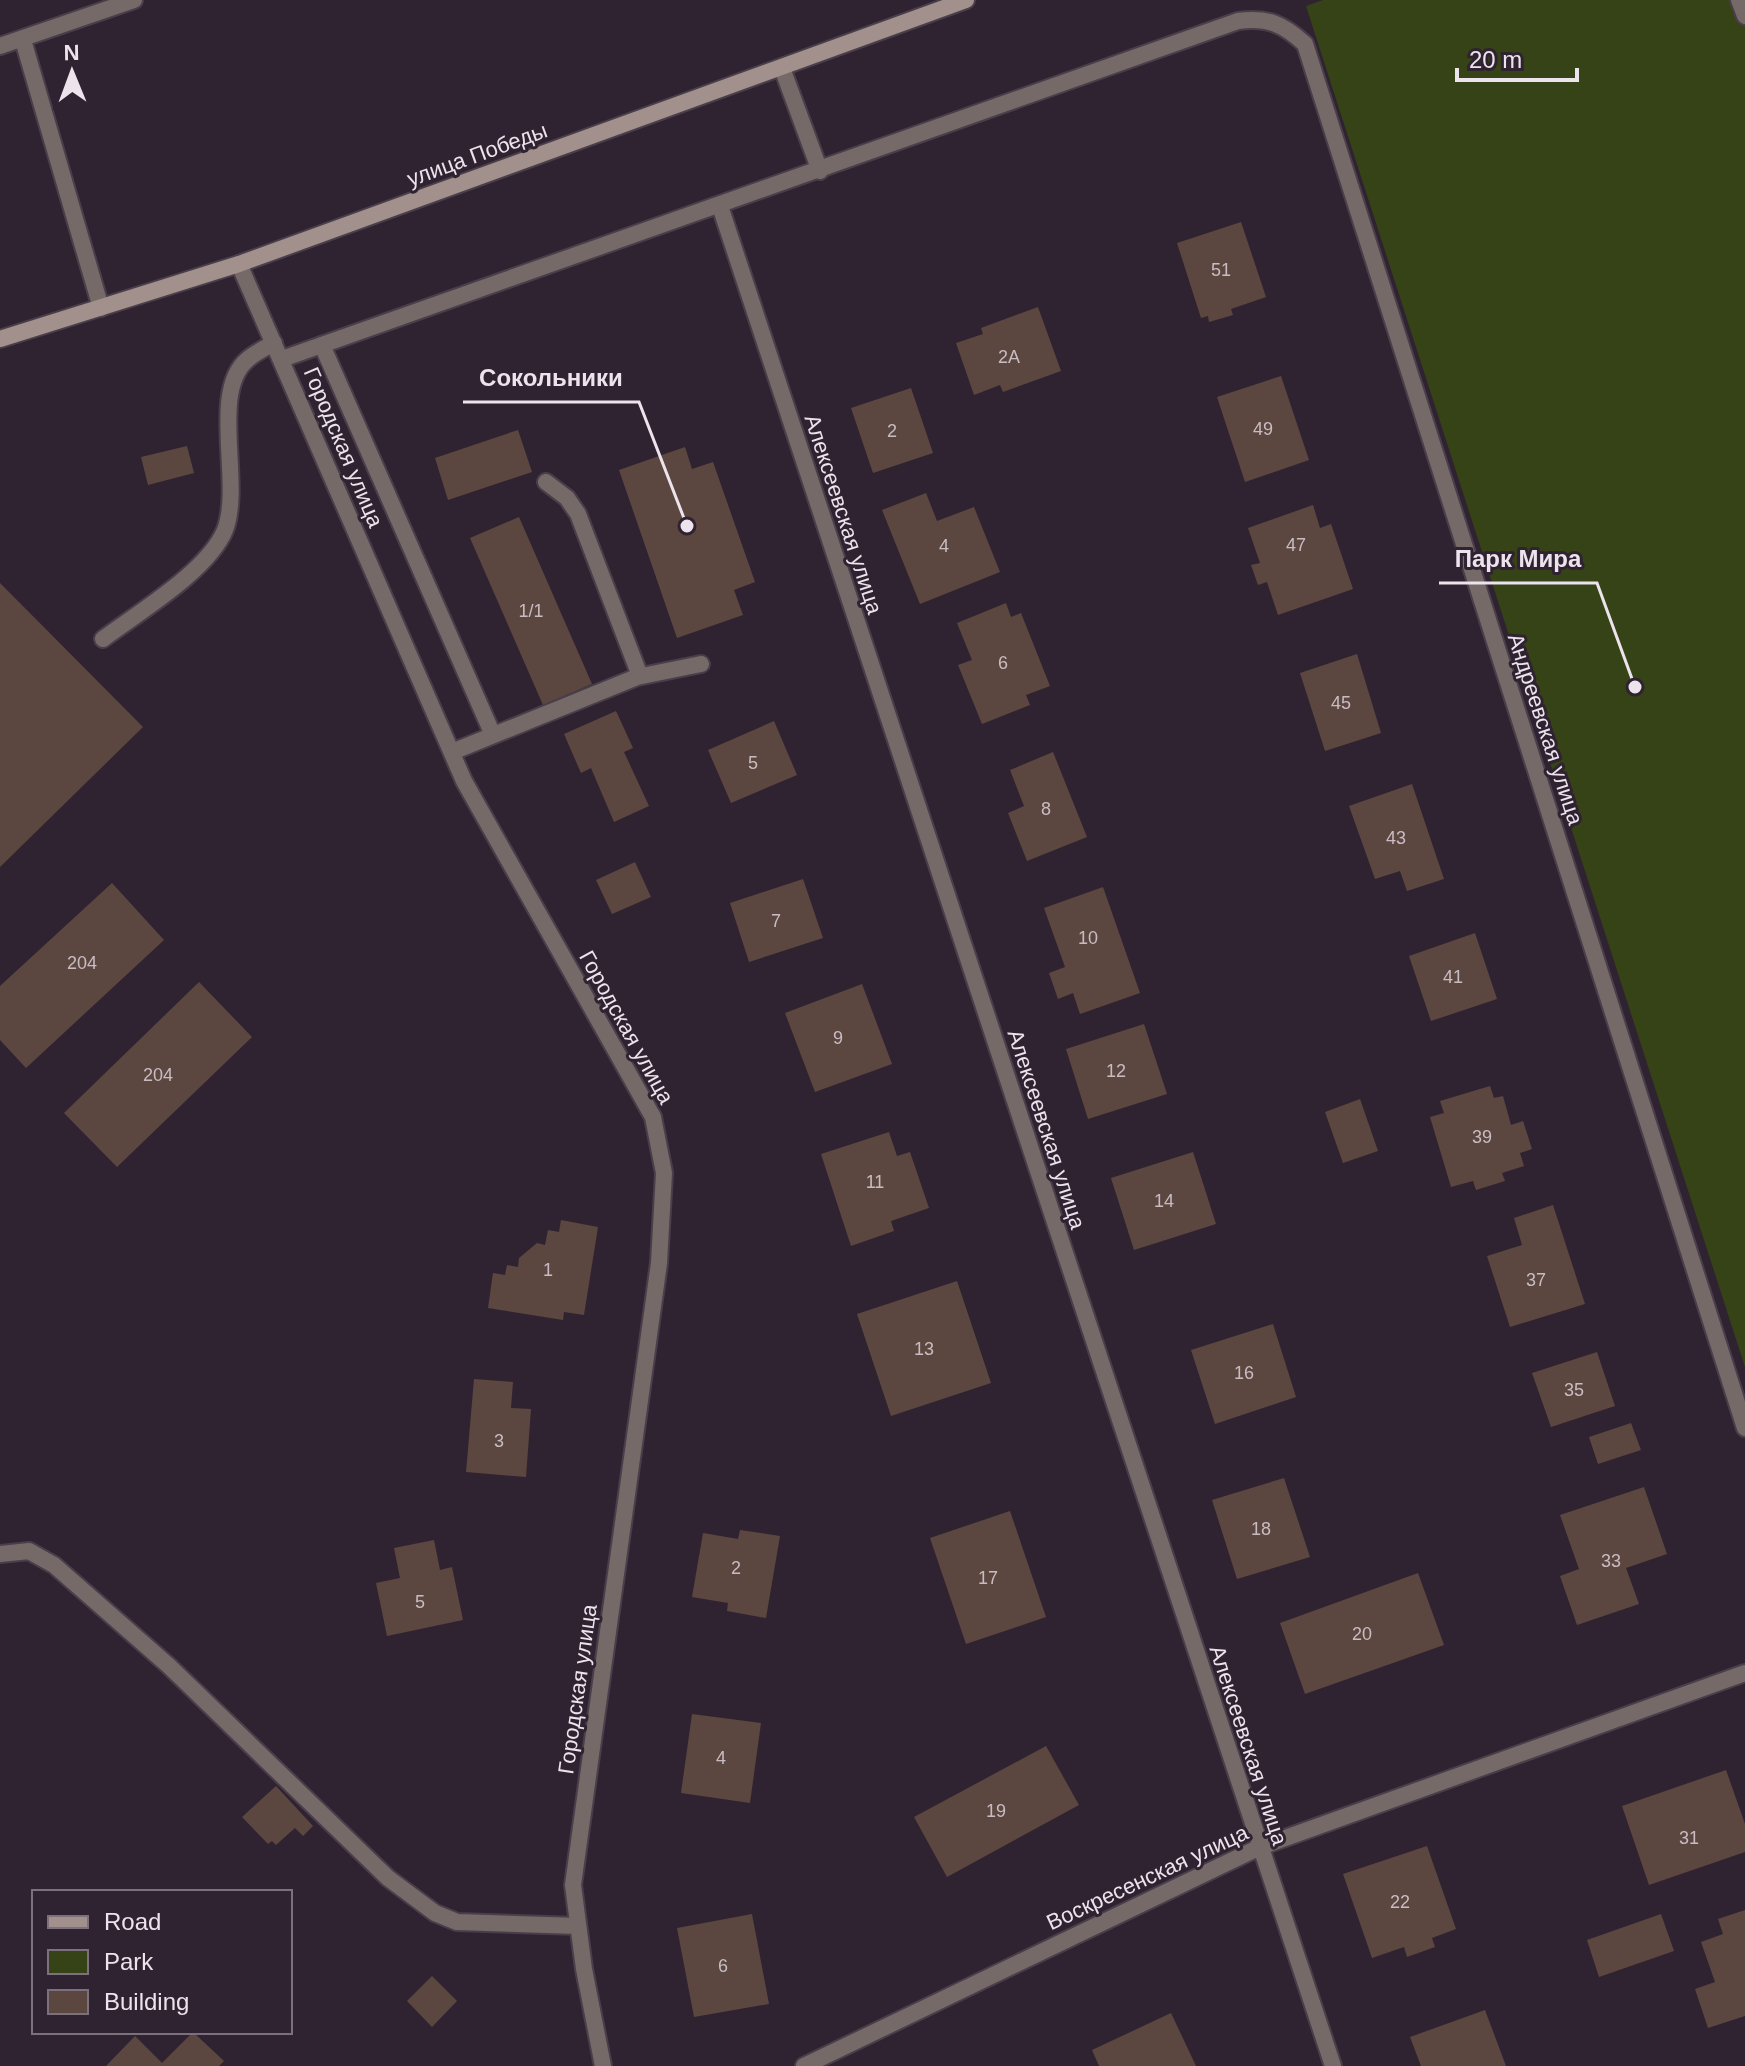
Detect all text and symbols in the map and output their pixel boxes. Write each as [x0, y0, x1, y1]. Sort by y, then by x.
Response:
north arrow [32, 32, 112, 112]
scale bar [1457, 32, 1577, 82]
text: N [63, 40, 80, 65]
text: 20 m [1469, 46, 1522, 73]
street label: улица Победы [404, 118, 551, 191]
house number: 51 [1211, 260, 1231, 280]
house number: 2А [998, 347, 1020, 367]
callout: Сокольники [463, 354, 639, 402]
street label: Городская улица [299, 363, 389, 532]
text: Сокольники [479, 364, 623, 391]
street label: Алексеевская улица [799, 411, 888, 618]
house number: 49 [1253, 419, 1273, 439]
house number: 2 [887, 421, 897, 441]
house number: 47 [1286, 535, 1306, 555]
callout: Парк Мира [1439, 535, 1597, 583]
house number: 4 [939, 536, 949, 556]
text: Парк Мира [1455, 545, 1582, 572]
house number: 1/1 [518, 601, 544, 621]
street label: Андреевская улица [1503, 630, 1588, 829]
house number: 6 [998, 653, 1008, 673]
house number: 45 [1331, 693, 1351, 713]
house number: 5 [748, 753, 758, 773]
house number: 8 [1041, 799, 1051, 819]
house number: 43 [1386, 828, 1406, 848]
house number: 7 [771, 911, 781, 931]
house number: 10 [1078, 928, 1098, 948]
street label: Городская улица [574, 946, 679, 1109]
house number: 204 [67, 953, 97, 973]
house number: 41 [1443, 967, 1463, 987]
street label: Алексеевская улица [1002, 1026, 1091, 1233]
house number: 9 [833, 1028, 843, 1048]
house number: 12 [1106, 1061, 1126, 1081]
house number: 204 [143, 1065, 173, 1085]
house number: 39 [1472, 1127, 1492, 1147]
house number: 11 [866, 1172, 884, 1192]
house number: 14 [1154, 1191, 1174, 1211]
house number: 1 [543, 1260, 553, 1280]
house number: 37 [1526, 1270, 1546, 1290]
house number: 13 [914, 1339, 934, 1359]
house number: 16 [1234, 1363, 1254, 1383]
house number: 35 [1564, 1380, 1584, 1400]
house number: 3 [494, 1431, 504, 1451]
house number: 18 [1251, 1519, 1271, 1539]
house number: 33 [1601, 1551, 1621, 1571]
house number: 2 [731, 1558, 741, 1578]
house number: 17 [978, 1568, 998, 1588]
house number: 5 [415, 1592, 425, 1612]
street label: Городская улица [553, 1602, 602, 1776]
house number: 20 [1352, 1624, 1372, 1644]
street label: Алексеевская улица [1204, 1642, 1293, 1849]
house number: 4 [716, 1748, 726, 1768]
house number: 19 [986, 1801, 1006, 1821]
street label: Воскресенская улица [1043, 1819, 1253, 1935]
house number: 31 [1679, 1828, 1699, 1848]
legend [32, 1890, 292, 2034]
house number: 22 [1390, 1892, 1410, 1912]
text: Road [104, 1908, 161, 1935]
text: Park [104, 1948, 154, 1975]
house number: 6 [718, 1956, 728, 1976]
text: Building [104, 1988, 189, 2015]

